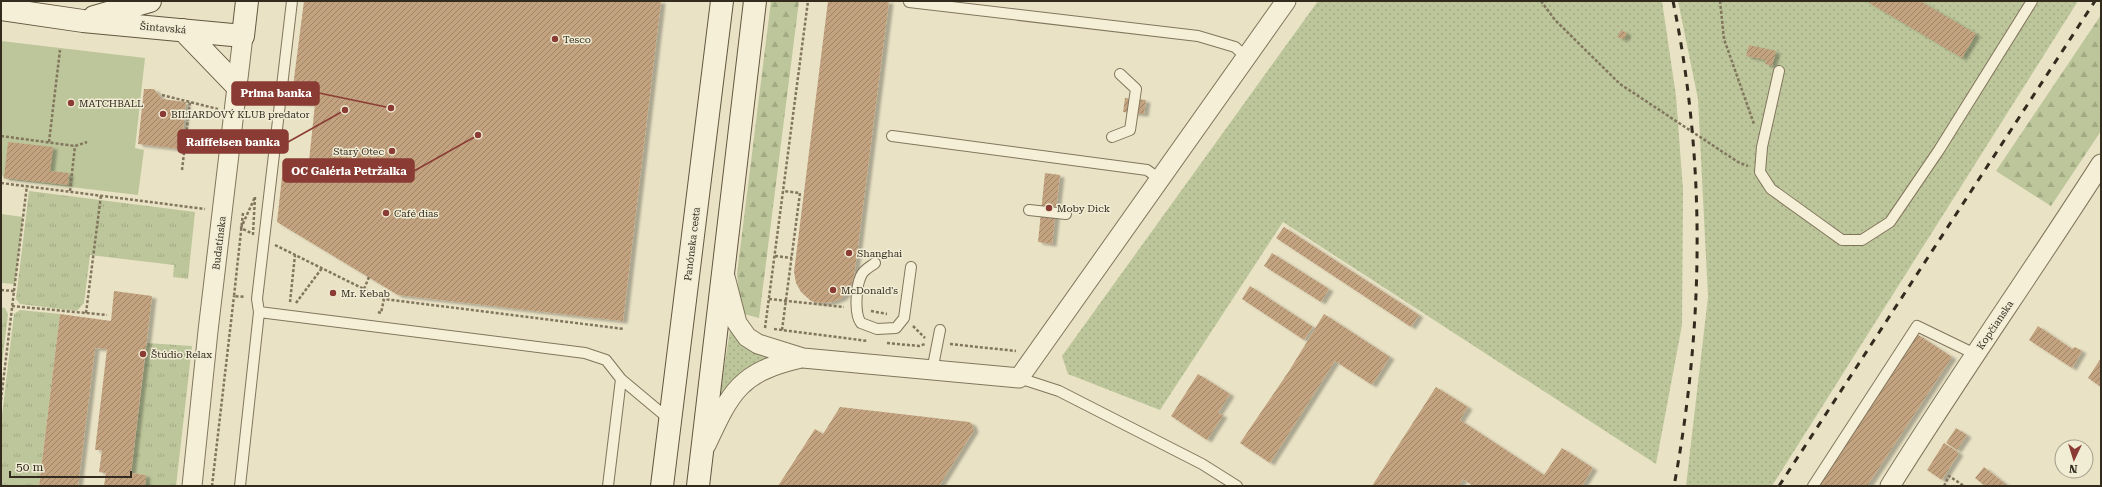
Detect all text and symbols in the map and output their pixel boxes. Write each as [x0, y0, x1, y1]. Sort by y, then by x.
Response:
street label: Šintavská [139, 20, 187, 36]
marker: Tesco [550, 34, 560, 44]
place label: Tesco [563, 34, 591, 45]
callout: Prima banka [232, 82, 319, 105]
text: Prima banka [240, 87, 312, 100]
marker: MATCHBALL [66, 98, 76, 108]
place label: MATCHBALL [79, 98, 143, 109]
marker: BILIARDOVÝ KLUB predator [158, 109, 168, 119]
place label: BILIARDOVÝ KLUB predator [171, 109, 310, 120]
callout: Raiffeisen banka [178, 130, 288, 153]
text: Raiffeisen banka [186, 136, 281, 149]
place label: Starý Otec [333, 146, 384, 157]
marker: Starý Otec [387, 146, 397, 156]
callout: OC Galéria Petržalka [283, 159, 414, 182]
text: OC Galéria Petržalka [291, 165, 407, 178]
marker: Moby Dick [1044, 203, 1054, 213]
place label: Moby Dick [1057, 203, 1111, 214]
street label: Panónska cesta [682, 206, 702, 282]
marker: Café dias [381, 208, 391, 218]
place label: Café dias [394, 208, 438, 219]
street label: Budatínska [210, 215, 228, 271]
marker: Shanghai [844, 248, 854, 258]
place label: Shanghai [857, 248, 902, 259]
marker: McDonald's [828, 285, 838, 295]
place label: McDonald's [841, 285, 898, 296]
marker: Mr. Kebab [328, 288, 338, 298]
place label: Mr. Kebab [341, 288, 390, 299]
street label: Kopčianska [1975, 298, 2016, 352]
marker: Štúdio Relax [138, 349, 148, 359]
place label: Štúdio Relax [151, 349, 212, 360]
north arrow [2054, 439, 2094, 479]
scale bar [10, 453, 131, 479]
text: 50 m [16, 460, 43, 474]
text: N [2068, 462, 2078, 475]

